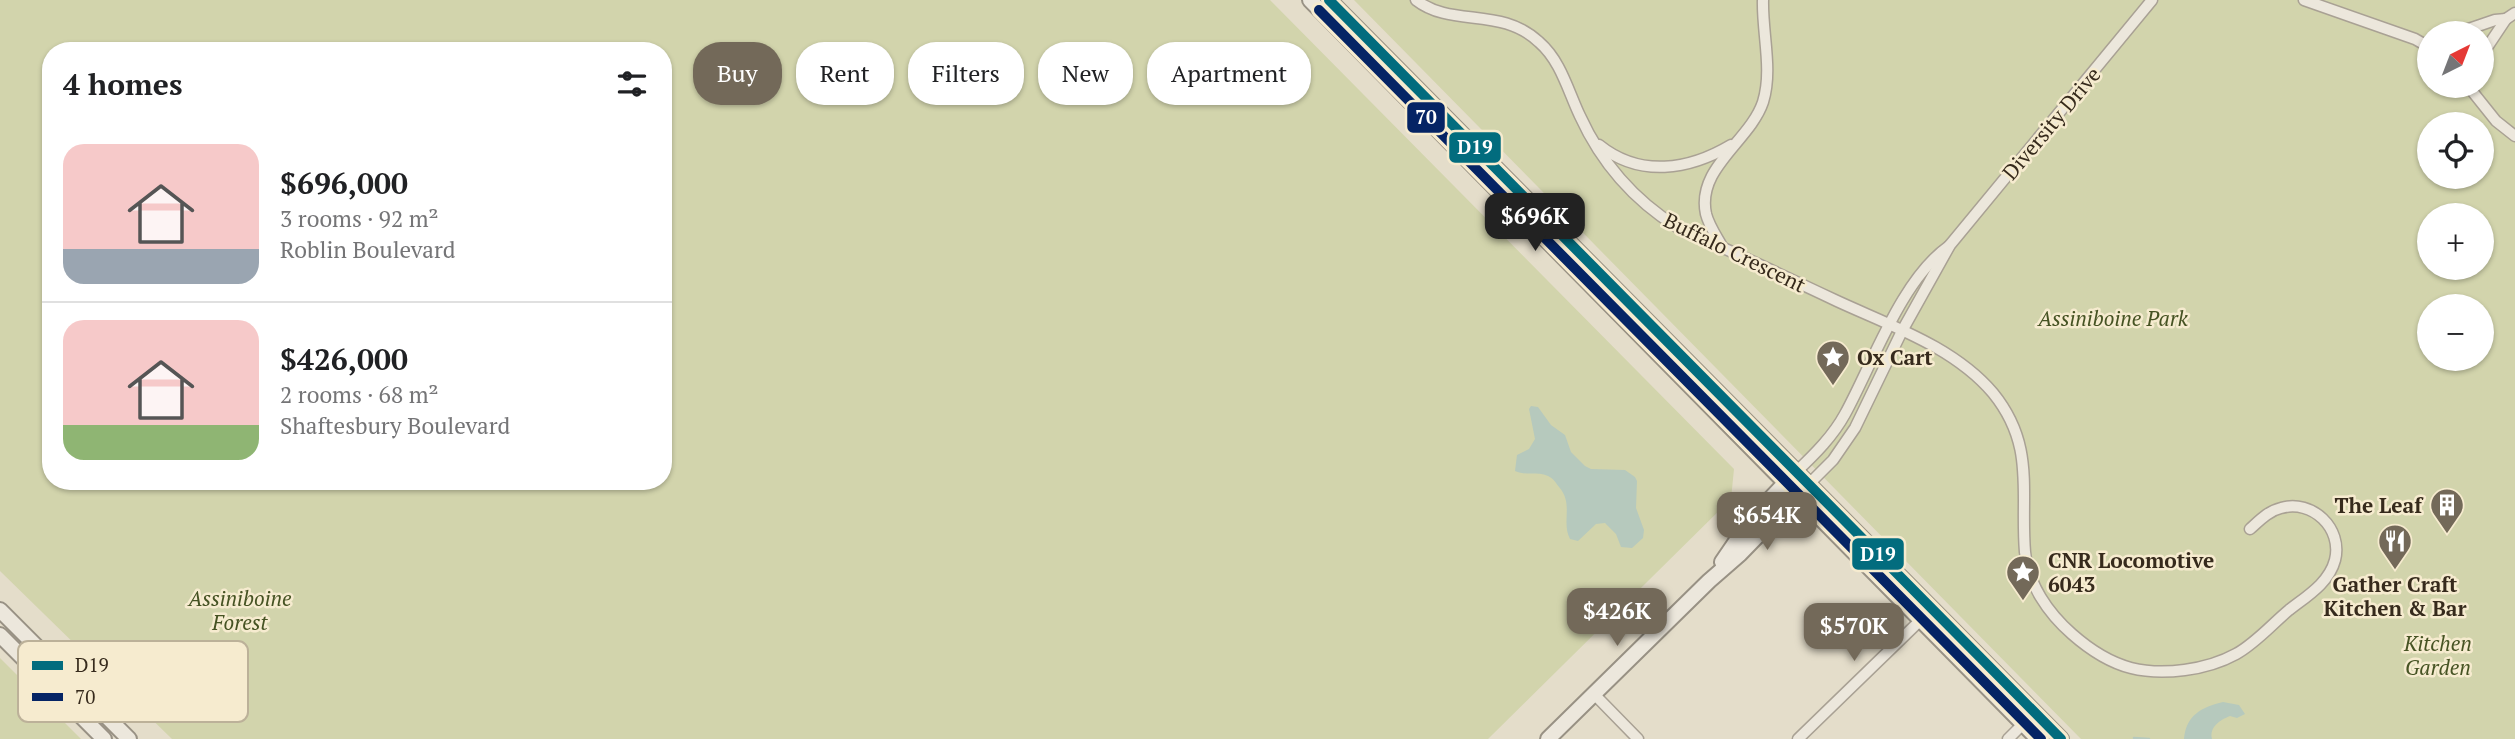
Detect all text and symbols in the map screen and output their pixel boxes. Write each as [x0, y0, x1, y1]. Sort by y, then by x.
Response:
north arrow [2417, 21, 2494, 98]
map controls [2417, 21, 2494, 371]
chip: Buy [693, 42, 782, 105]
chip: Rent [796, 42, 894, 105]
chip: Filters [908, 42, 1024, 105]
chip: New [1038, 42, 1133, 105]
chip: Apartment [1147, 42, 1311, 105]
street label: Diversity Drive [1996, 61, 2106, 185]
text: 4 homes [63, 64, 182, 104]
icon: filters [613, 65, 651, 103]
line badge: 70 [1406, 101, 1446, 134]
text: 70 [1415, 104, 1437, 129]
button: locate [2417, 112, 2494, 189]
line badge: D19 [1448, 131, 1502, 164]
text: D19 [1457, 134, 1493, 159]
text: $696,000 [280, 163, 408, 203]
icon: home [119, 172, 203, 256]
pin: $696K [1486, 194, 1584, 253]
text: $696K [1501, 200, 1569, 231]
text: 3 rooms · 92 m² [280, 203, 439, 234]
button: + [2417, 203, 2494, 280]
street label: Buffalo Crescent [1659, 206, 1811, 299]
text: Roblin Boulevard [280, 234, 456, 265]
button: − [2417, 294, 2494, 371]
park label: Assiniboine Park [2036, 304, 2189, 332]
place icon: Ox Cart [1814, 338, 1852, 387]
text: $426,000 [280, 339, 408, 379]
place label: Ox Cart [1857, 343, 1933, 371]
icon: home [119, 348, 203, 432]
text: 2 rooms · 68 m² [280, 379, 439, 410]
text: Shaftesbury Boulevard [280, 410, 510, 441]
building icon: The Leaf [2428, 486, 2466, 535]
place label: The Leaf [2335, 491, 2424, 519]
pin: $654K [1718, 492, 1816, 552]
text: $654K [1733, 499, 1801, 530]
restaurant icon: Gather Craft Kitchen & Bar [2376, 522, 2414, 571]
line badge: D19 [1851, 537, 1905, 571]
text: D19 [1860, 541, 1896, 566]
place label: CNR Locomotive 6043 [2048, 546, 2214, 598]
place icon: CNR Locomotive 6043 [2004, 553, 2042, 602]
place label: Gather Craft Kitchen & Bar [2323, 570, 2467, 622]
park label: Assiniboine Forest [186, 584, 292, 636]
pin: $426K [1568, 588, 1666, 648]
text: $426K [1583, 595, 1651, 626]
pin: $570K [1805, 604, 1903, 663]
text: $570K [1820, 610, 1888, 641]
park label: Kitchen Garden [2403, 629, 2472, 681]
legend [18, 641, 248, 722]
text: D19 [75, 652, 109, 677]
text: 70 [75, 684, 95, 709]

